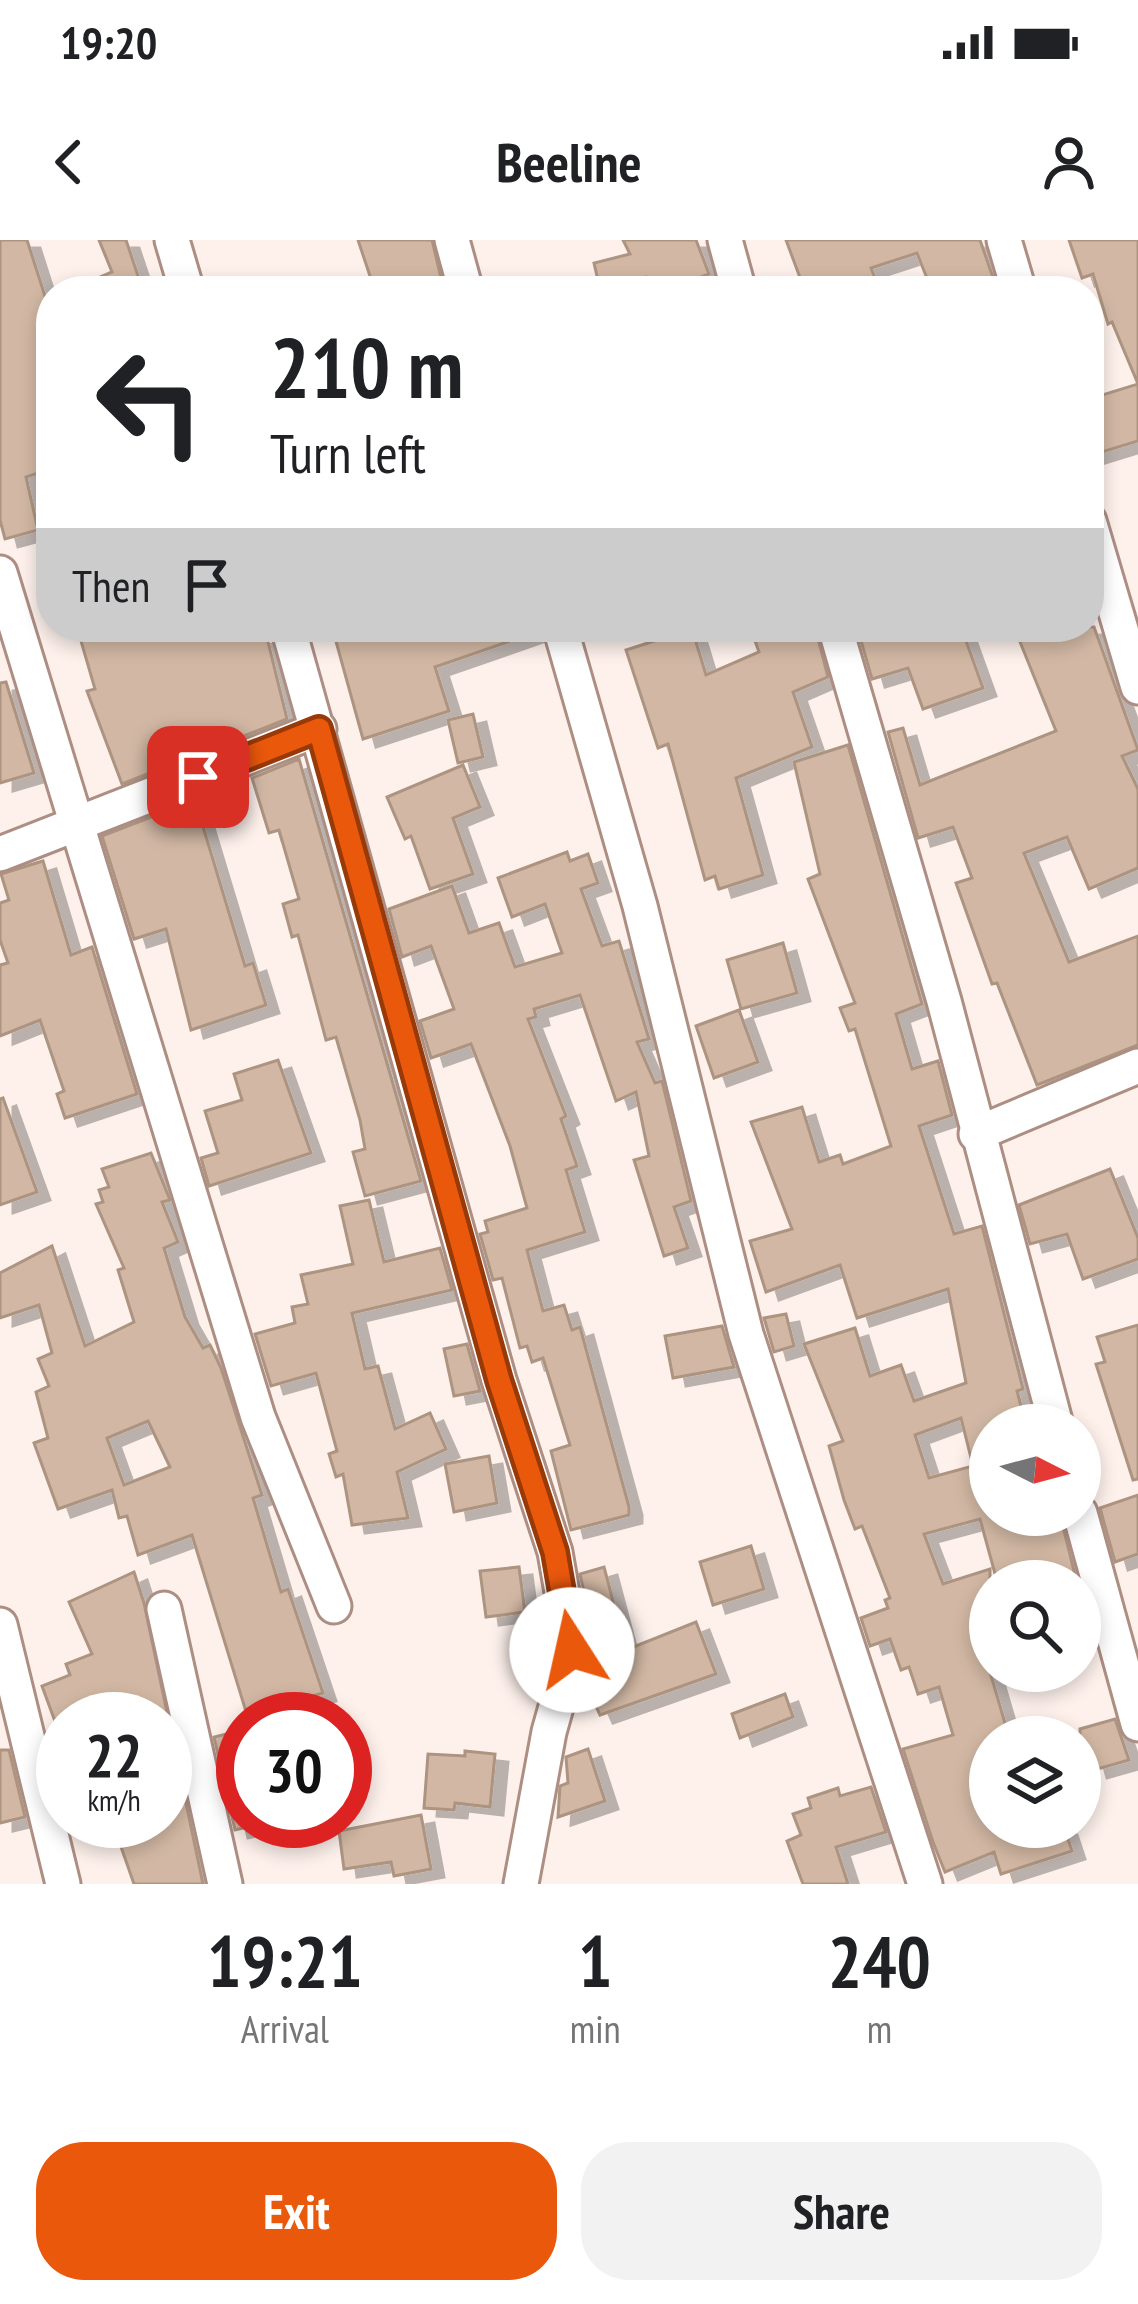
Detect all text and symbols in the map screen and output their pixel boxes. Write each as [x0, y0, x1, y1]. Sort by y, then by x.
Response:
text: 19:20 [60, 13, 157, 71]
text: Beeline [496, 127, 642, 197]
icon: back [36, 129, 102, 195]
icon: person [1036, 129, 1102, 195]
text: 210 m [270, 312, 463, 421]
icon: left [72, 324, 228, 480]
text: Turn left [270, 418, 426, 488]
icon: arrive [174, 552, 240, 618]
text: Then [72, 556, 150, 614]
pin [147, 726, 249, 828]
icon: arrive [165, 744, 231, 810]
north arrow [969, 1404, 1101, 1536]
map controls [969, 1404, 1101, 1848]
button: search [969, 1560, 1101, 1692]
position arrow [509, 1587, 635, 1713]
speed limit sign: 30 [216, 1692, 372, 1848]
text: 22 [85, 1716, 143, 1794]
button: layers [969, 1716, 1101, 1848]
text: km/h [87, 1780, 141, 1819]
text: 19:21 [207, 1914, 363, 2007]
text: 1 [578, 1914, 612, 2007]
text: 240 [828, 1914, 931, 2007]
text: Arrival [241, 2003, 329, 2054]
text: min [570, 2003, 621, 2054]
text: m [867, 2003, 892, 2054]
button: Exit [36, 2142, 557, 2280]
button: Share [581, 2142, 1102, 2280]

